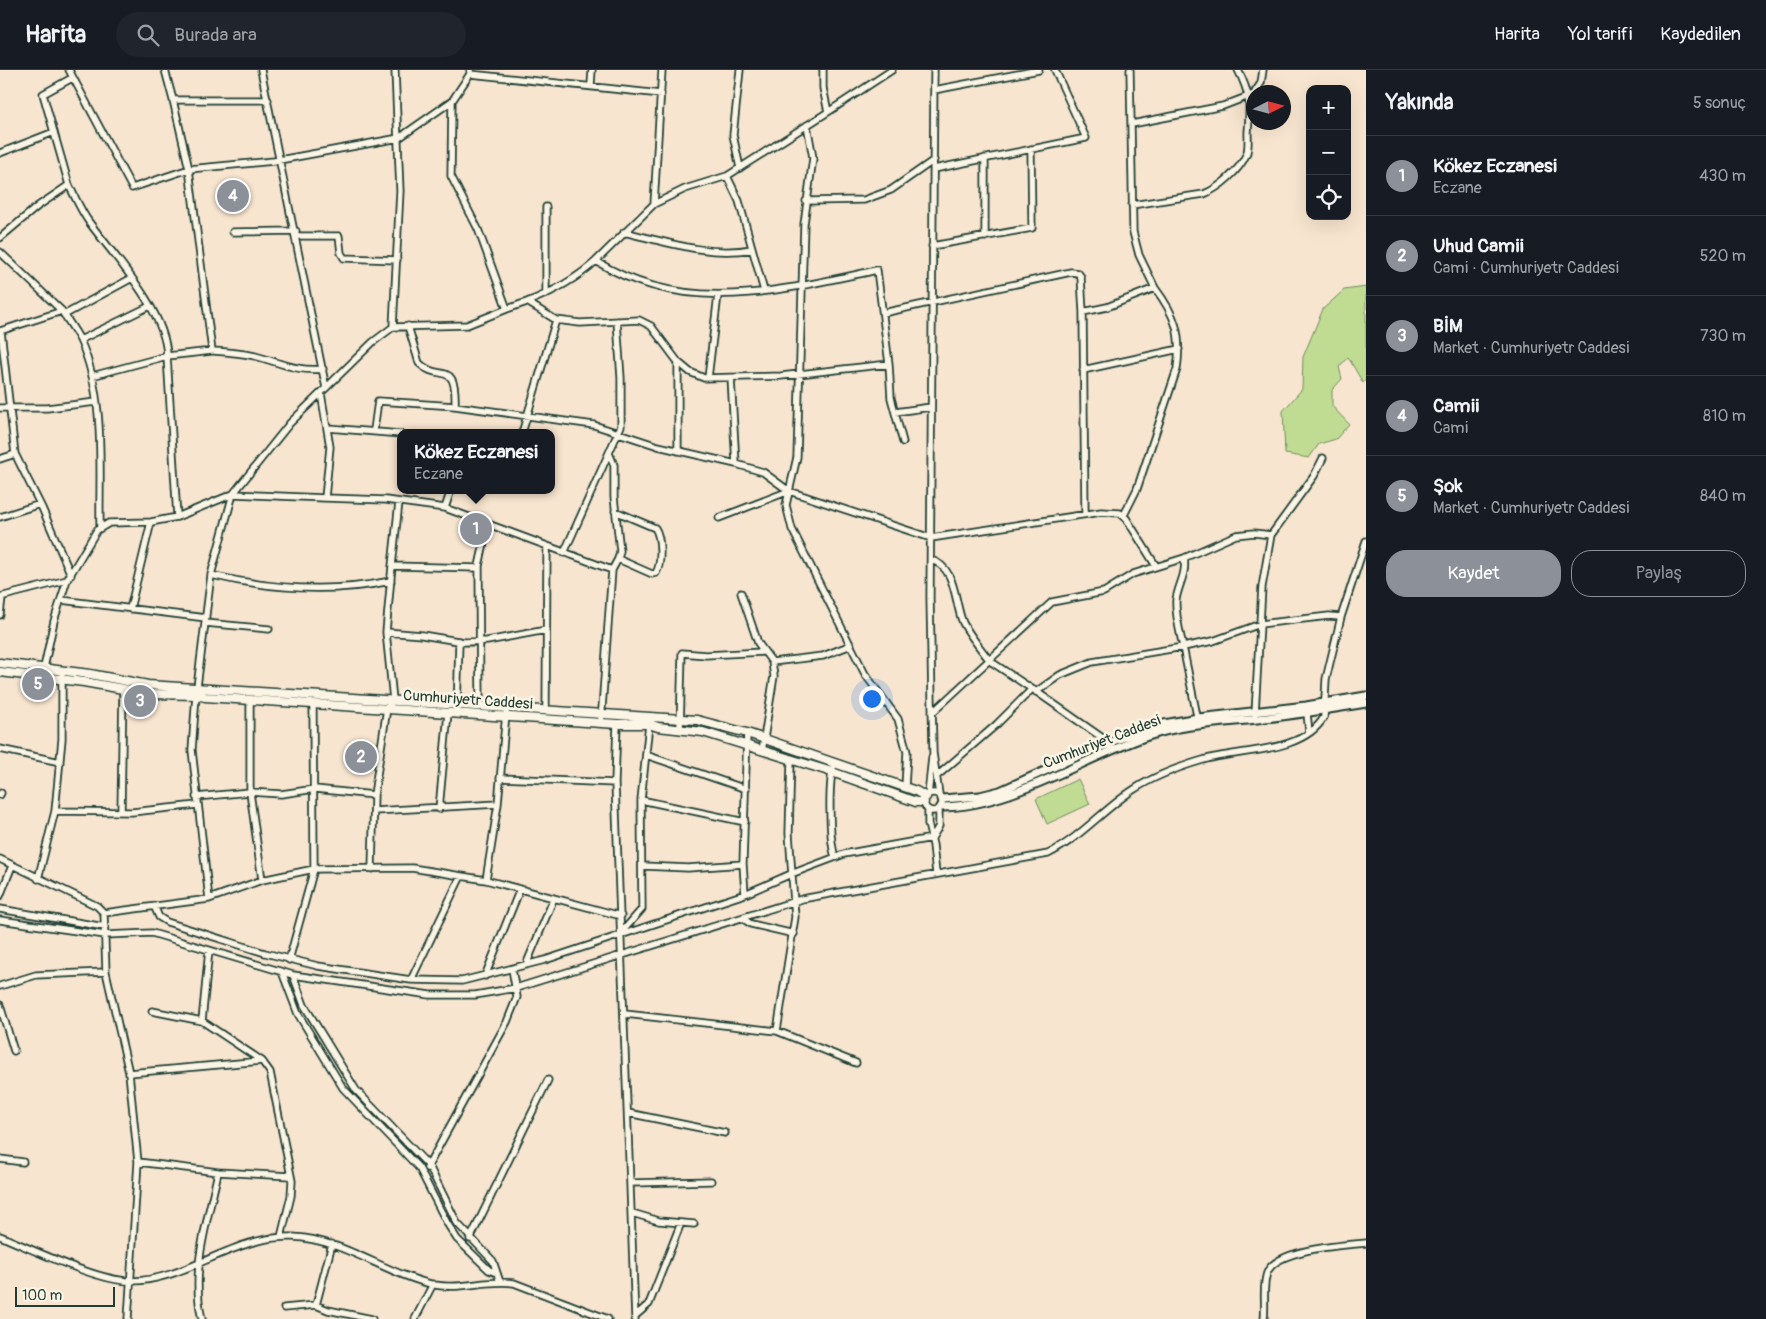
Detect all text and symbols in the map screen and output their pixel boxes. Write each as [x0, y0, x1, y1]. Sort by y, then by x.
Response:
search box [116, 12, 466, 57]
text: Harita [25, 20, 86, 49]
icon: search [134, 21, 162, 49]
text: Burada ara [174, 23, 257, 47]
text: Harita [1494, 23, 1540, 46]
text: Yol tarifi [1568, 23, 1632, 46]
text: Kaydedilen [1660, 23, 1741, 46]
north arrow [1246, 85, 1291, 130]
map controls [1306, 85, 1351, 220]
button: + [1306, 85, 1351, 130]
text: Yakında [1386, 89, 1453, 116]
text: 5 sonuç [1693, 93, 1746, 113]
button: − [1306, 130, 1351, 175]
text: Kökez Eczanesi [1433, 154, 1557, 178]
text: 1 [1399, 166, 1405, 186]
text: 430 m [1699, 166, 1746, 186]
button: locate [1306, 175, 1351, 220]
pin: 4 [217, 177, 249, 215]
text: Eczane [1433, 178, 1482, 198]
text: Uhud Camii [1433, 234, 1524, 258]
text: 2 [1398, 246, 1406, 266]
text: 520 m [1700, 246, 1746, 266]
text: Cami · Cumhuriyetr Caddesi [1433, 258, 1619, 278]
text: BİM [1433, 314, 1463, 338]
text: 3 [1398, 326, 1406, 346]
text: 730 m [1700, 326, 1746, 346]
text: Market · Cumhuriyetr Caddesi [1433, 338, 1629, 358]
text: Camii [1433, 394, 1479, 418]
text: 4 [1397, 406, 1407, 426]
text: 810 m [1703, 406, 1746, 426]
text: Cami [1433, 418, 1468, 438]
popup [397, 429, 555, 494]
text: Kökez Eczanesi [414, 440, 538, 464]
text: Eczane [414, 464, 463, 484]
text: Şok [1433, 474, 1462, 498]
text: 5 [1398, 486, 1406, 506]
text: 840 m [1700, 486, 1746, 506]
text: Market · Cumhuriyetr Caddesi [1433, 498, 1629, 518]
pin: 1 [460, 510, 492, 548]
button: Kaydet [1386, 550, 1561, 597]
button: Paylaş [1571, 550, 1746, 597]
pin: 5 [22, 665, 54, 703]
pin: 3 [124, 682, 156, 720]
street label: Cumhuriyetr Caddesi [403, 686, 533, 714]
your location [859, 686, 885, 712]
street label: Cumhuriyet Caddesi [1040, 711, 1164, 773]
pin: 2 [345, 738, 377, 776]
scale bar [15, 1284, 115, 1307]
text: 100 m [22, 1287, 62, 1304]

